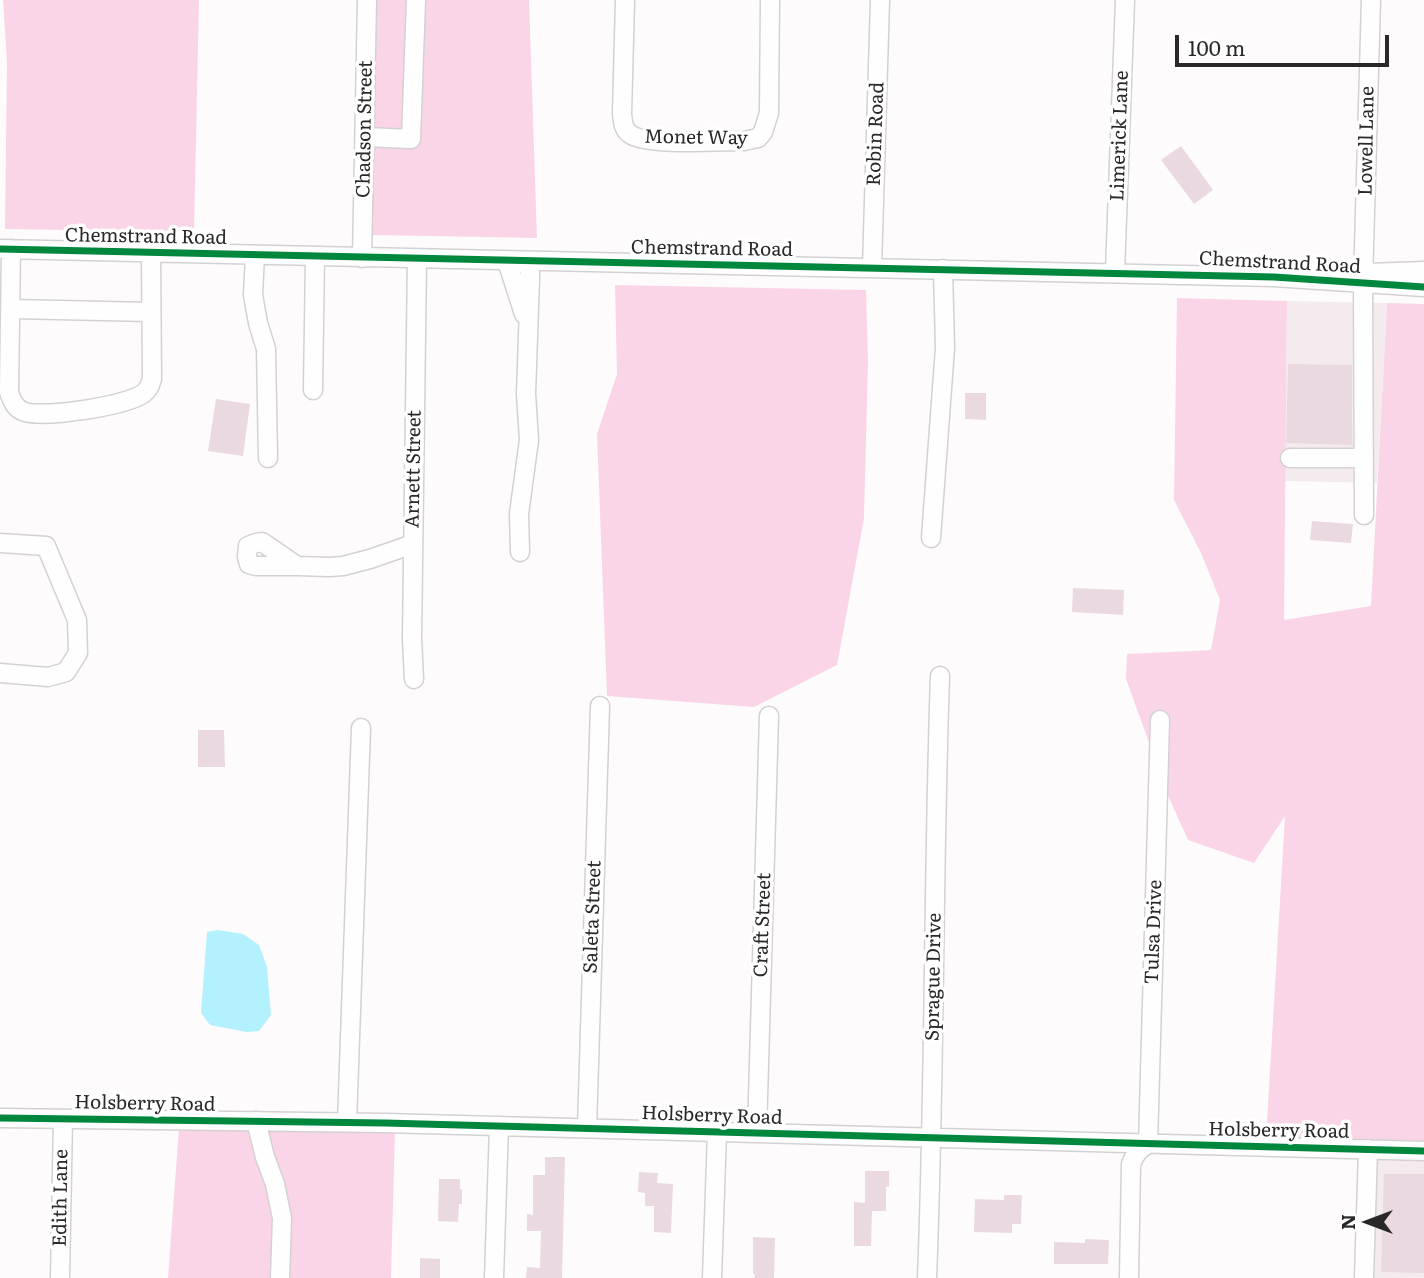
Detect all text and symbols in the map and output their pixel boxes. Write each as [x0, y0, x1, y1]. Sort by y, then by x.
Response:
scale bar [1179, 21, 1392, 65]
text: 100 m [1188, 31, 1245, 62]
street label: Chadson Street [352, 60, 378, 198]
street label: Limerick Lane [1106, 70, 1134, 202]
street label: Robin Road [863, 82, 889, 186]
street label: Lowell Lane [1355, 86, 1379, 196]
street label: Monet Way [644, 126, 748, 150]
street label: Chemstrand Road [65, 224, 227, 250]
street label: Chemstrand Road [631, 236, 793, 262]
street label: Chemstrand Road [1198, 247, 1362, 279]
street label: Arnett Street [402, 410, 426, 528]
street label: Saleta Street [580, 860, 606, 974]
street label: Craft Street [750, 872, 776, 978]
street label: Tulsa Drive [1141, 879, 1167, 985]
street label: Sprague Drive [921, 913, 947, 1041]
street label: Holsberry Road [74, 1091, 216, 1117]
street label: Holsberry Road [641, 1102, 783, 1130]
street label: Holsberry Road [1208, 1118, 1350, 1144]
street label: Edith Lane [49, 1149, 73, 1247]
north arrow [1333, 1187, 1403, 1257]
text: N [1333, 1214, 1361, 1230]

